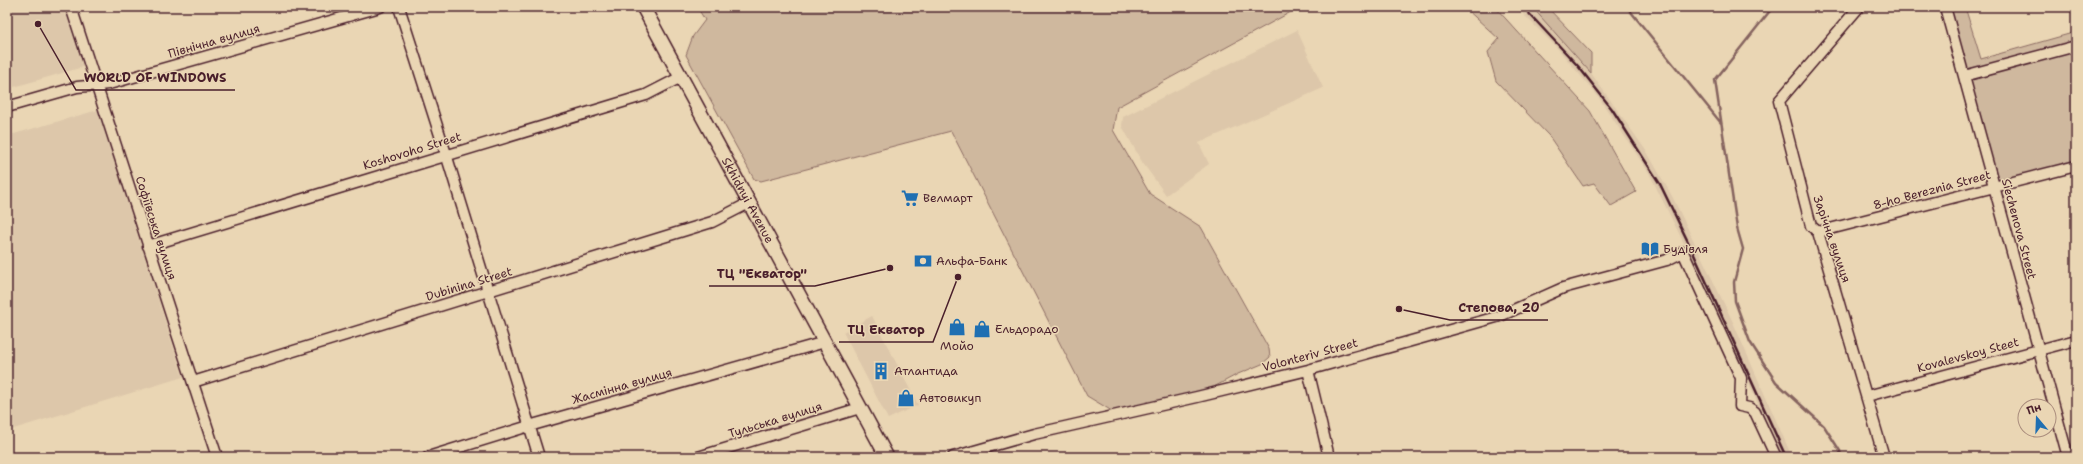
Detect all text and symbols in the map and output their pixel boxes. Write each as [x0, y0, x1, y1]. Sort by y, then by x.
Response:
street label: Північна вулиця [166, 20, 262, 62]
callout: WORLD OF WINDOWS [76, 65, 235, 90]
text: WORLD OF WINDOWS [84, 69, 226, 86]
street label: Koshovoho Street [361, 128, 463, 174]
street label: Skhidnyi Avenue [718, 155, 778, 246]
street label: 8-ho Bereznia Street [1871, 167, 1993, 213]
street label: Софіївська вулиця [132, 174, 180, 282]
street label: Siechenova Street [1998, 177, 2040, 281]
supermarket icon: Велмарт [900, 188, 920, 208]
place label: Велмарт [923, 190, 974, 206]
street label: Зарічна вулиця [1810, 193, 1854, 285]
library icon: Будівля [1640, 239, 1660, 259]
place label: Будівля [1663, 241, 1708, 257]
bank icon: Альфа-Банк [913, 251, 933, 271]
place label: Альфа-Банк [936, 253, 1008, 269]
callout: ТЦ "Екватор" [709, 261, 815, 286]
street label: Dubinina Street [424, 263, 514, 305]
text: ТЦ "Екватор" [717, 265, 807, 282]
callout: Степова, 20 [1450, 295, 1548, 320]
text: Степова, 20 [1458, 299, 1540, 316]
callout: ТЦ Екватор [839, 317, 933, 342]
shop icon: Мойо [947, 317, 967, 337]
shop icon: Ельдорадо [972, 319, 992, 339]
text: ТЦ Екватор [847, 321, 925, 338]
place label: Ельдорадо [995, 321, 1059, 337]
street label: Kovalevskoy Steet [1915, 334, 2021, 376]
street label: Volonteriv Street [1260, 335, 1360, 375]
place label: Мойо [940, 338, 974, 354]
building icon: Атлантида [871, 361, 891, 381]
place label: Атлантида [894, 363, 958, 379]
street label: Жасмінна вулиця [570, 364, 674, 408]
shop icon: Автовикуп [896, 388, 916, 408]
place label: Автовикуп [919, 390, 981, 406]
street label: Тульська вулиця [726, 398, 824, 442]
north arrow [2017, 398, 2057, 438]
text: Пн [2025, 400, 2043, 418]

